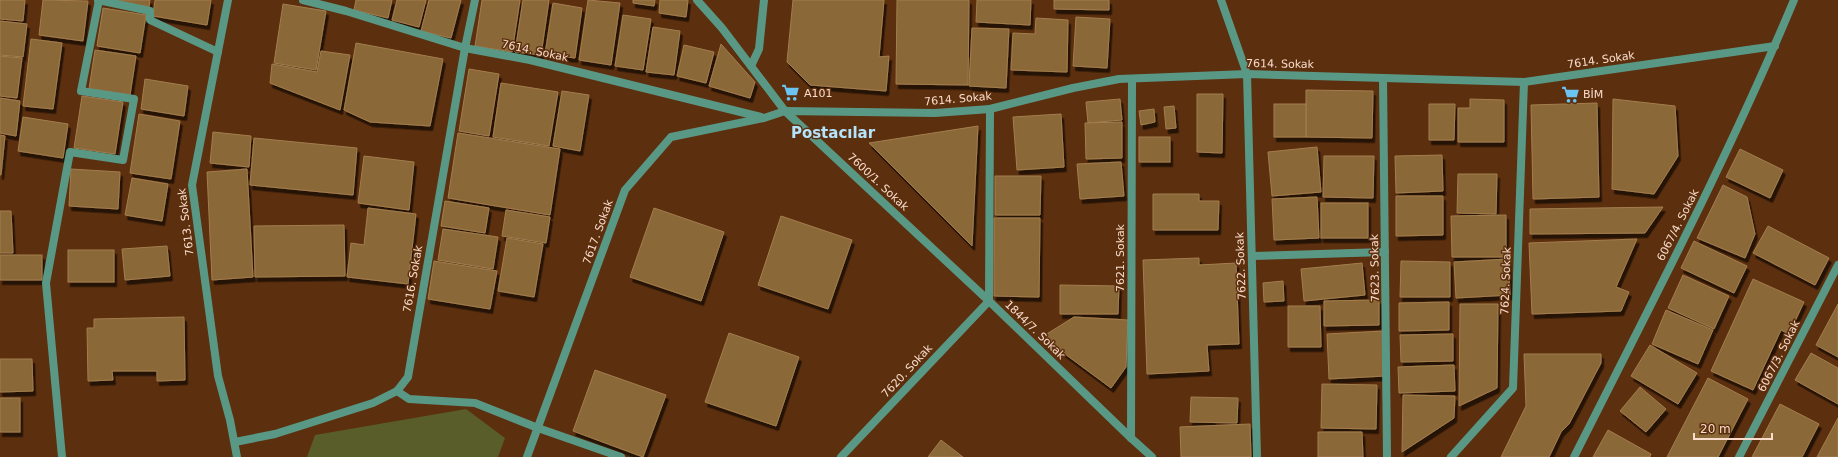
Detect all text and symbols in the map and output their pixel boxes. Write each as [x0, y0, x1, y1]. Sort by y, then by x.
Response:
street label: 7614. Sokak [500, 38, 570, 65]
street label: 7614. Sokak [1566, 49, 1636, 71]
street label: 7614. Sokak [1246, 57, 1315, 71]
supermarket icon: A101 [781, 83, 801, 103]
supermarket icon: BİM [1560, 84, 1580, 104]
place label: A101 [804, 87, 833, 100]
place label: BİM [1583, 88, 1603, 101]
street label: 7614. Sokak [924, 90, 993, 108]
district label: Postacılar [791, 124, 876, 142]
street label: 7600/1. Sokak [845, 150, 912, 214]
street label: 6067/4. Sokak [1654, 186, 1702, 263]
street label: 7613. Sokak [175, 187, 197, 257]
street label: 7617. Sokak [580, 197, 616, 266]
street label: 7621. Sokak [1114, 223, 1127, 292]
street label: 7622. Sokak [1233, 231, 1249, 300]
street label: 7623. Sokak [1368, 233, 1382, 302]
street label: 7616. Sokak [401, 244, 425, 314]
street label: 7624. Sokak [1498, 246, 1514, 315]
street label: 1844/7. Sokak [1002, 298, 1068, 362]
street label: 6067/3. Sokak [1755, 317, 1803, 394]
street label: 7620. Sokak [879, 341, 935, 400]
scale bar [1694, 415, 1772, 441]
text: 20 m [1700, 422, 1731, 436]

